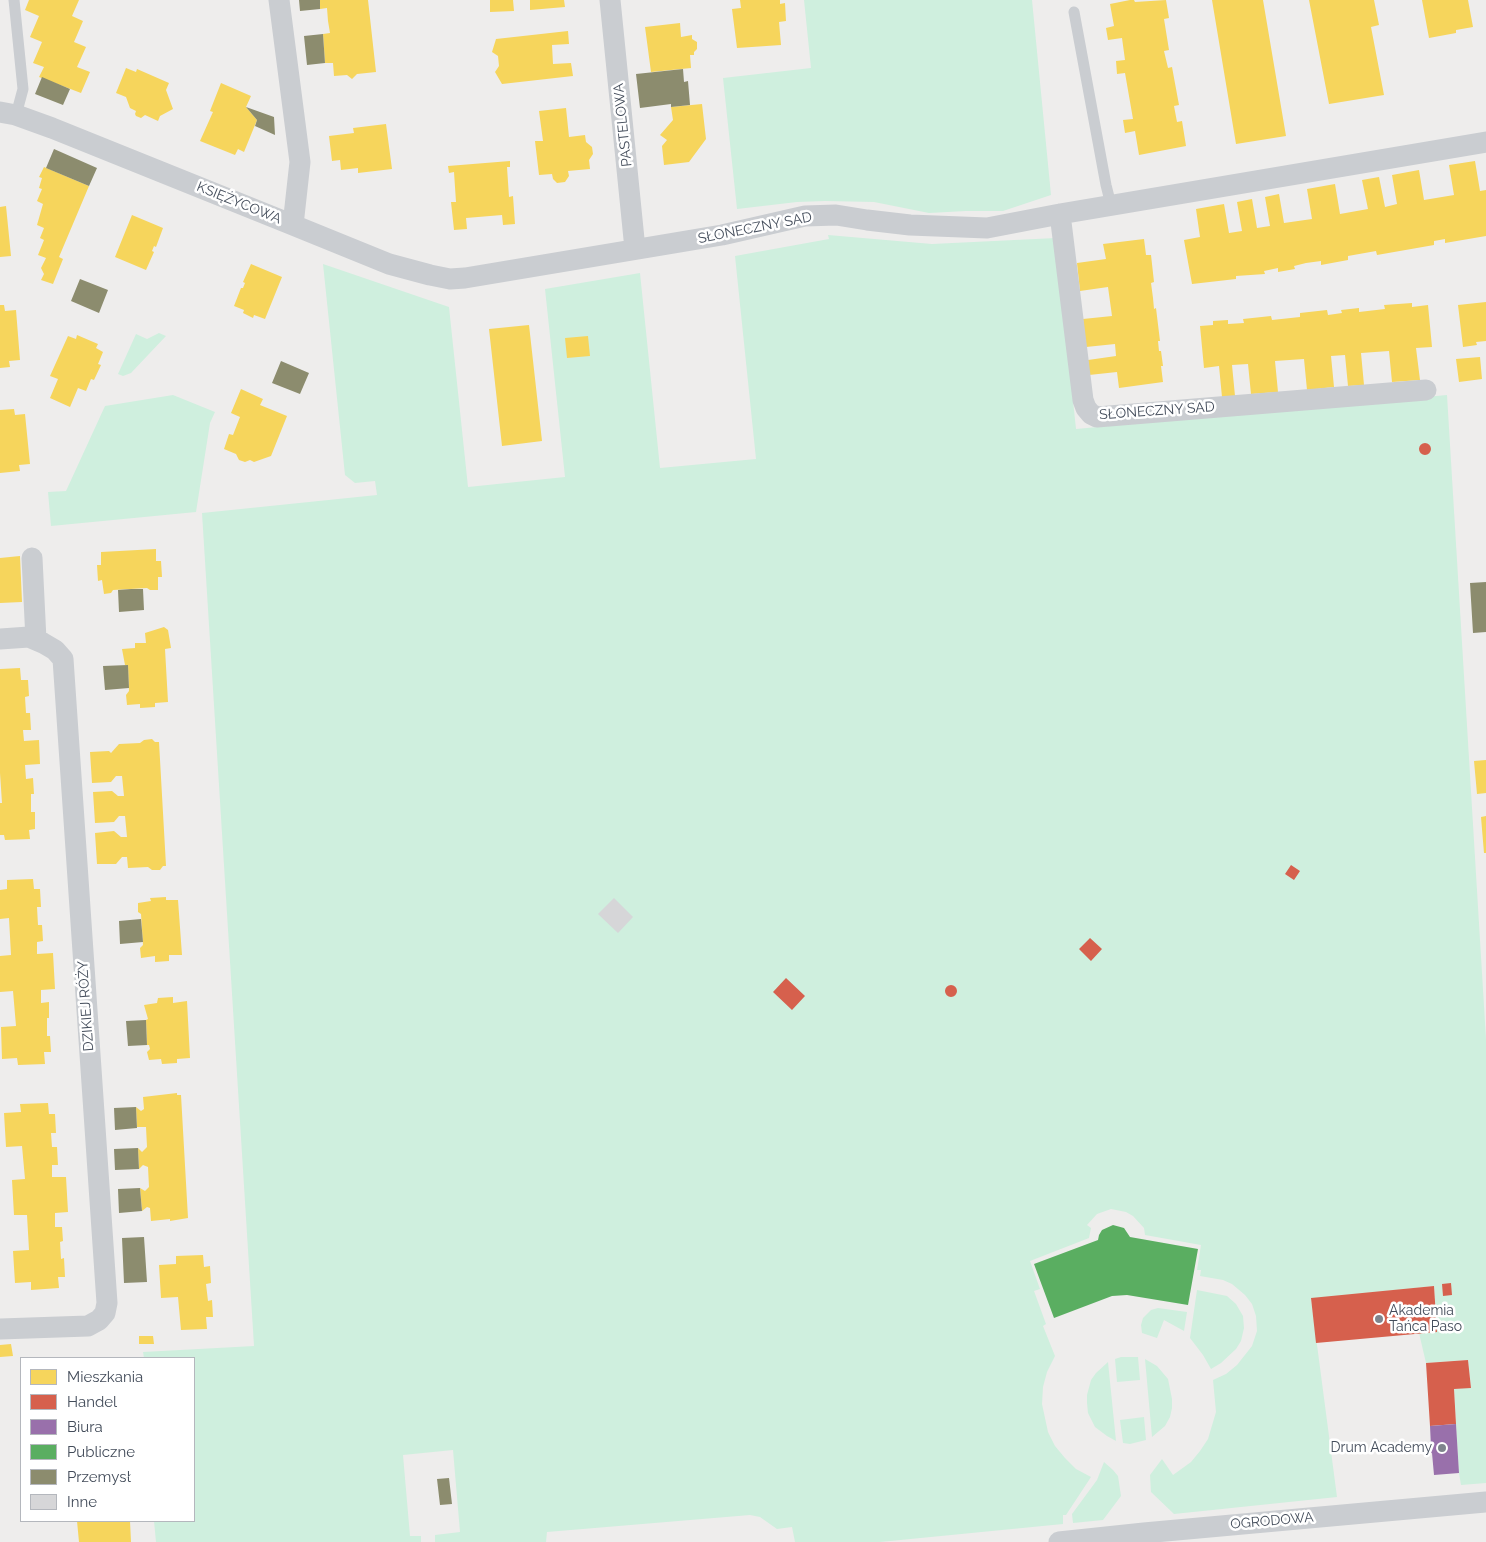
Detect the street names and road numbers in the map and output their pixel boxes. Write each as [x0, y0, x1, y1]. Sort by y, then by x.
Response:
street label: PASTELOWA [610, 82, 636, 168]
street label: KSIĘŻYCOWA [194, 178, 284, 228]
street label: SŁONECZNY SAD [697, 209, 813, 247]
street label: SŁONECZNY SAD [1099, 399, 1215, 423]
street label: DZIKIEJ RÓŻY [74, 960, 98, 1052]
street label: OGRODOWA [1230, 1509, 1314, 1533]

